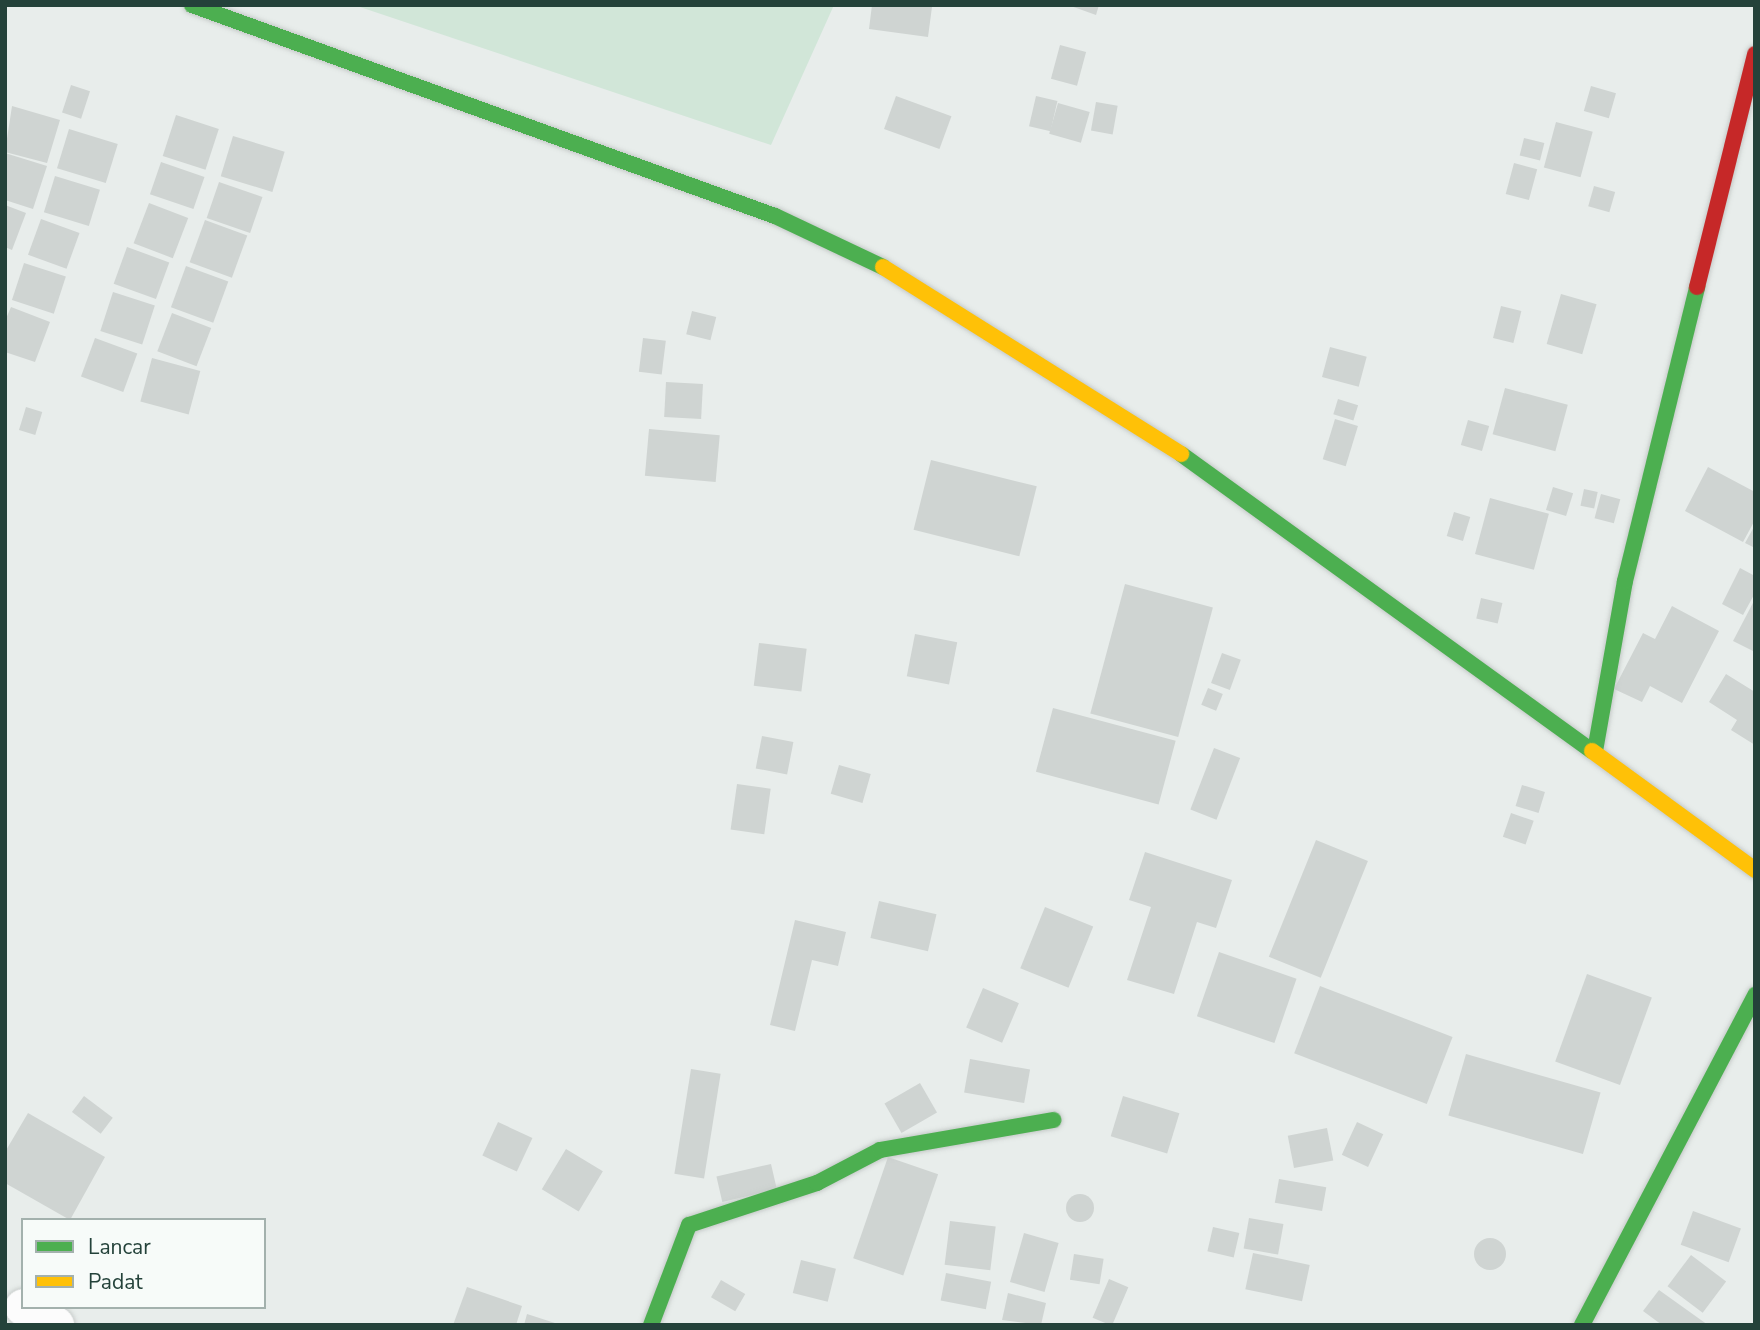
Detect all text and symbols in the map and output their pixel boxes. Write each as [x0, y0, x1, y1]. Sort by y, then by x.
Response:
legend [21, 1218, 266, 1309]
text: Lancar [88, 1233, 151, 1261]
text: Padat [88, 1268, 143, 1296]

